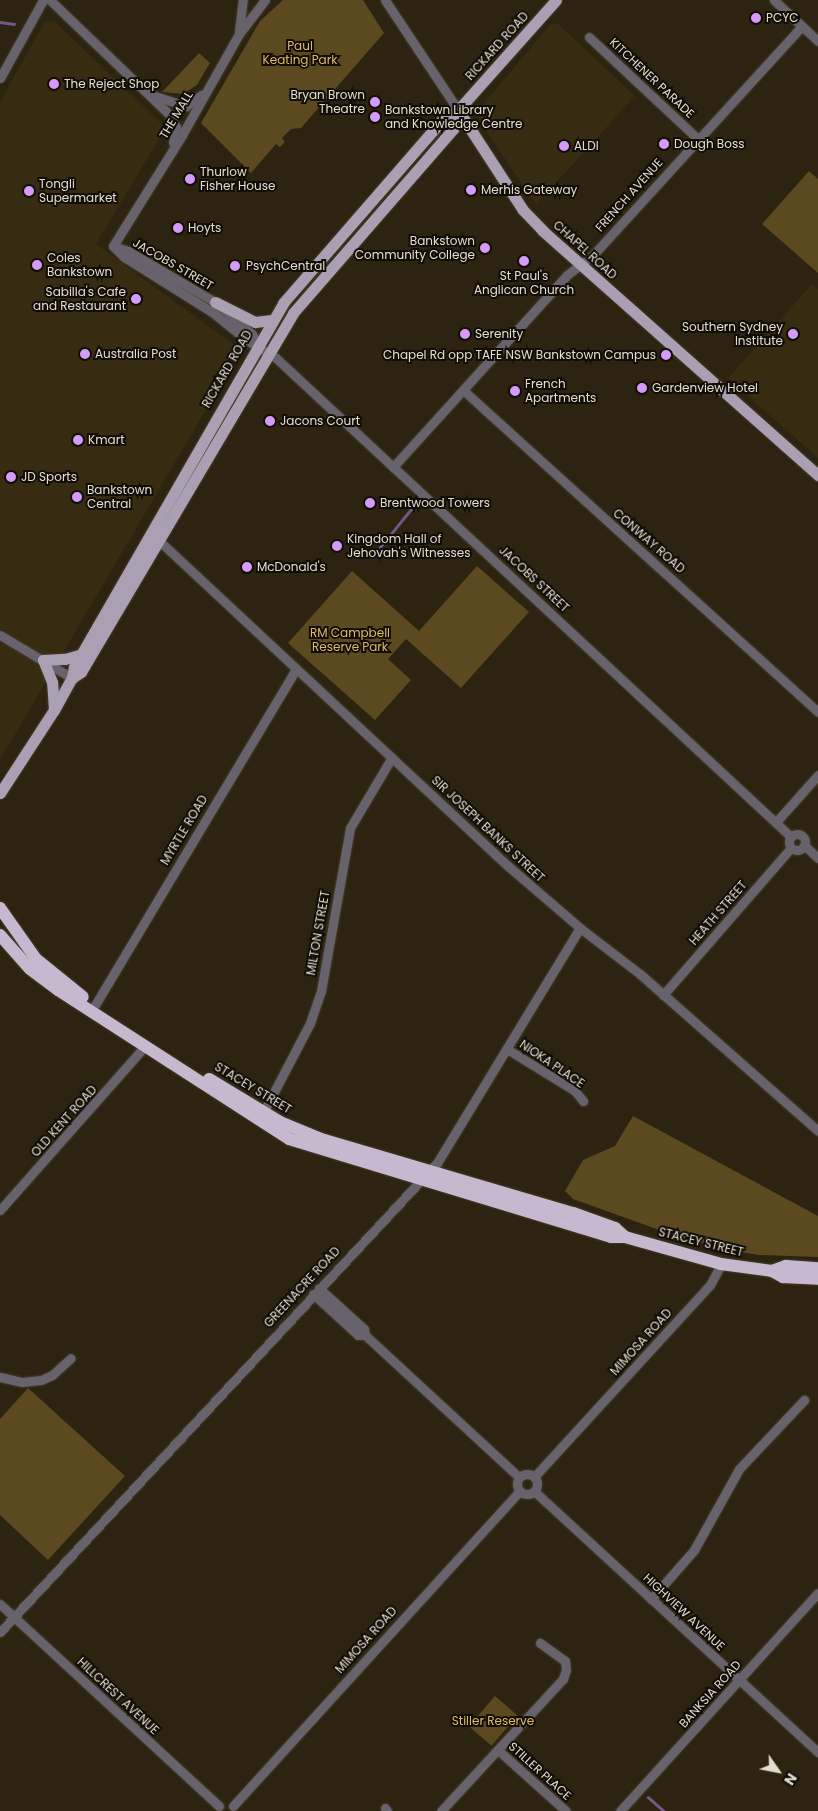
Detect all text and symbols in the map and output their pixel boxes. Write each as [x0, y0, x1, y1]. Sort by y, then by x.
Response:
street label: RICKARD ROAD [463, 9, 531, 83]
place label: PCYC [766, 11, 798, 25]
marker: PCYC [750, 12, 762, 24]
street label: KITCHENER PARADE [607, 35, 697, 121]
park label: Paul Keating Park [263, 39, 337, 67]
place label: The Reject Shop [64, 77, 159, 91]
marker: The Reject Shop [48, 78, 60, 90]
place label: Bryan Brown Theatre [290, 88, 365, 116]
street label: THE MALL [156, 89, 196, 141]
marker: Bryan Brown Theatre [369, 96, 381, 108]
place label: Bankstown Library and Knowledge Centre [385, 103, 522, 131]
marker: Bankstown Library and Knowledge Centre [369, 111, 381, 123]
place label: Dough Boss [674, 137, 744, 151]
marker: Dough Boss [658, 138, 670, 150]
place label: ALDI [574, 139, 599, 153]
marker: ALDI [558, 140, 570, 152]
street label: FRENCH AVENUE [592, 155, 666, 235]
place label: Thurlow Fisher House [200, 165, 275, 193]
marker: Thurlow Fisher House [184, 173, 196, 185]
place label: Tongli Supermarket [39, 177, 117, 205]
place label: Merhis Gateway [481, 183, 577, 197]
marker: Merhis Gateway [465, 184, 477, 196]
marker: Tongli Supermarket [23, 185, 35, 197]
street label: CHAPEL ROAD [550, 218, 620, 282]
place label: Hoyts [188, 221, 221, 235]
marker: Hoyts [172, 222, 184, 234]
place label: Bankstown Community College [355, 234, 475, 262]
street label: JACOBS STREET [130, 235, 216, 293]
marker: Bankstown Community College [479, 242, 491, 254]
place label: Coles Bankstown [47, 251, 112, 279]
marker: St Paul's Anglican Church [518, 255, 530, 267]
marker: Coles Bankstown [31, 259, 43, 271]
marker: PsychCentral [228, 259, 242, 273]
place label: PsychCentral [246, 259, 325, 273]
place label: St Paul's Anglican Church [474, 269, 574, 297]
place label: Sabilla's Cafe and Restaurant [33, 285, 126, 313]
marker: Sabilla's Cafe and Restaurant [130, 293, 142, 305]
place label: Southern Sydney Institute [682, 320, 783, 348]
place label: Serenity [475, 327, 523, 341]
street label: RICKARD ROAD [199, 328, 255, 410]
marker: Serenity [459, 328, 471, 340]
marker: Southern Sydney Institute [787, 328, 799, 340]
place label: Australia Post [95, 347, 176, 361]
marker: Australia Post [79, 348, 91, 360]
place label: Chapel Rd opp TAFE NSW Bankstown Campus [383, 348, 656, 362]
marker: Chapel Rd opp TAFE NSW Bankstown Campus [660, 349, 672, 361]
place label: French Apartments [525, 377, 596, 405]
place label: Gardenview Hotel [652, 381, 758, 395]
marker: Gardenview Hotel [636, 382, 648, 394]
marker: French Apartments [509, 385, 521, 397]
place label: Jacons Court [280, 414, 360, 428]
marker: Jacons Court [264, 415, 276, 427]
place label: Kmart [88, 433, 125, 447]
marker: Kmart [72, 434, 84, 446]
place label: JD Sports [21, 470, 77, 484]
marker: JD Sports [5, 471, 17, 483]
place label: Bankstown Central [87, 483, 152, 511]
marker: Bankstown Central [71, 491, 83, 503]
place label: Brentwood Towers [380, 496, 490, 510]
marker: Brentwood Towers [364, 497, 376, 509]
street label: CONWAY ROAD [610, 506, 688, 576]
place label: Kingdom Hall of Jehovah's Witnesses [347, 532, 470, 560]
marker: Kingdom Hall of Jehovah's Witnesses [331, 540, 343, 552]
street label: JACOBS STREET [496, 543, 572, 615]
place label: McDonald's [257, 560, 326, 574]
marker: McDonald's [241, 561, 253, 573]
park label: RM Campbell Reserve Park [310, 626, 390, 654]
street label: SIR JOSEPH BANKS STREET [429, 773, 547, 885]
street label: MYRTLE ROAD [157, 792, 211, 868]
street label: HEATH STREET [686, 878, 750, 948]
street label: MILTON STREET [303, 890, 333, 976]
street label: NIOKA PLACE [517, 1037, 587, 1091]
street label: STACEY STREET [212, 1059, 294, 1117]
street label: OLD KENT ROAD [28, 1082, 100, 1160]
street label: STACEY STREET [657, 1225, 745, 1259]
street label: GREENACRE ROAD [261, 1244, 343, 1330]
street label: MIMOSA ROAD [607, 1306, 675, 1378]
street label: HIGHVIEW AVENUE [640, 1571, 728, 1653]
street label: MIMOSA ROAD [332, 1604, 400, 1676]
street label: HILLCREST AVENUE [74, 1655, 162, 1737]
street label: BANKSIA ROAD [676, 1657, 744, 1731]
park label: Stiller Reserve [452, 1714, 534, 1728]
street label: STILLER PLACE [506, 1739, 574, 1803]
north arrow [753, 1746, 803, 1796]
text: N [779, 1769, 802, 1789]

